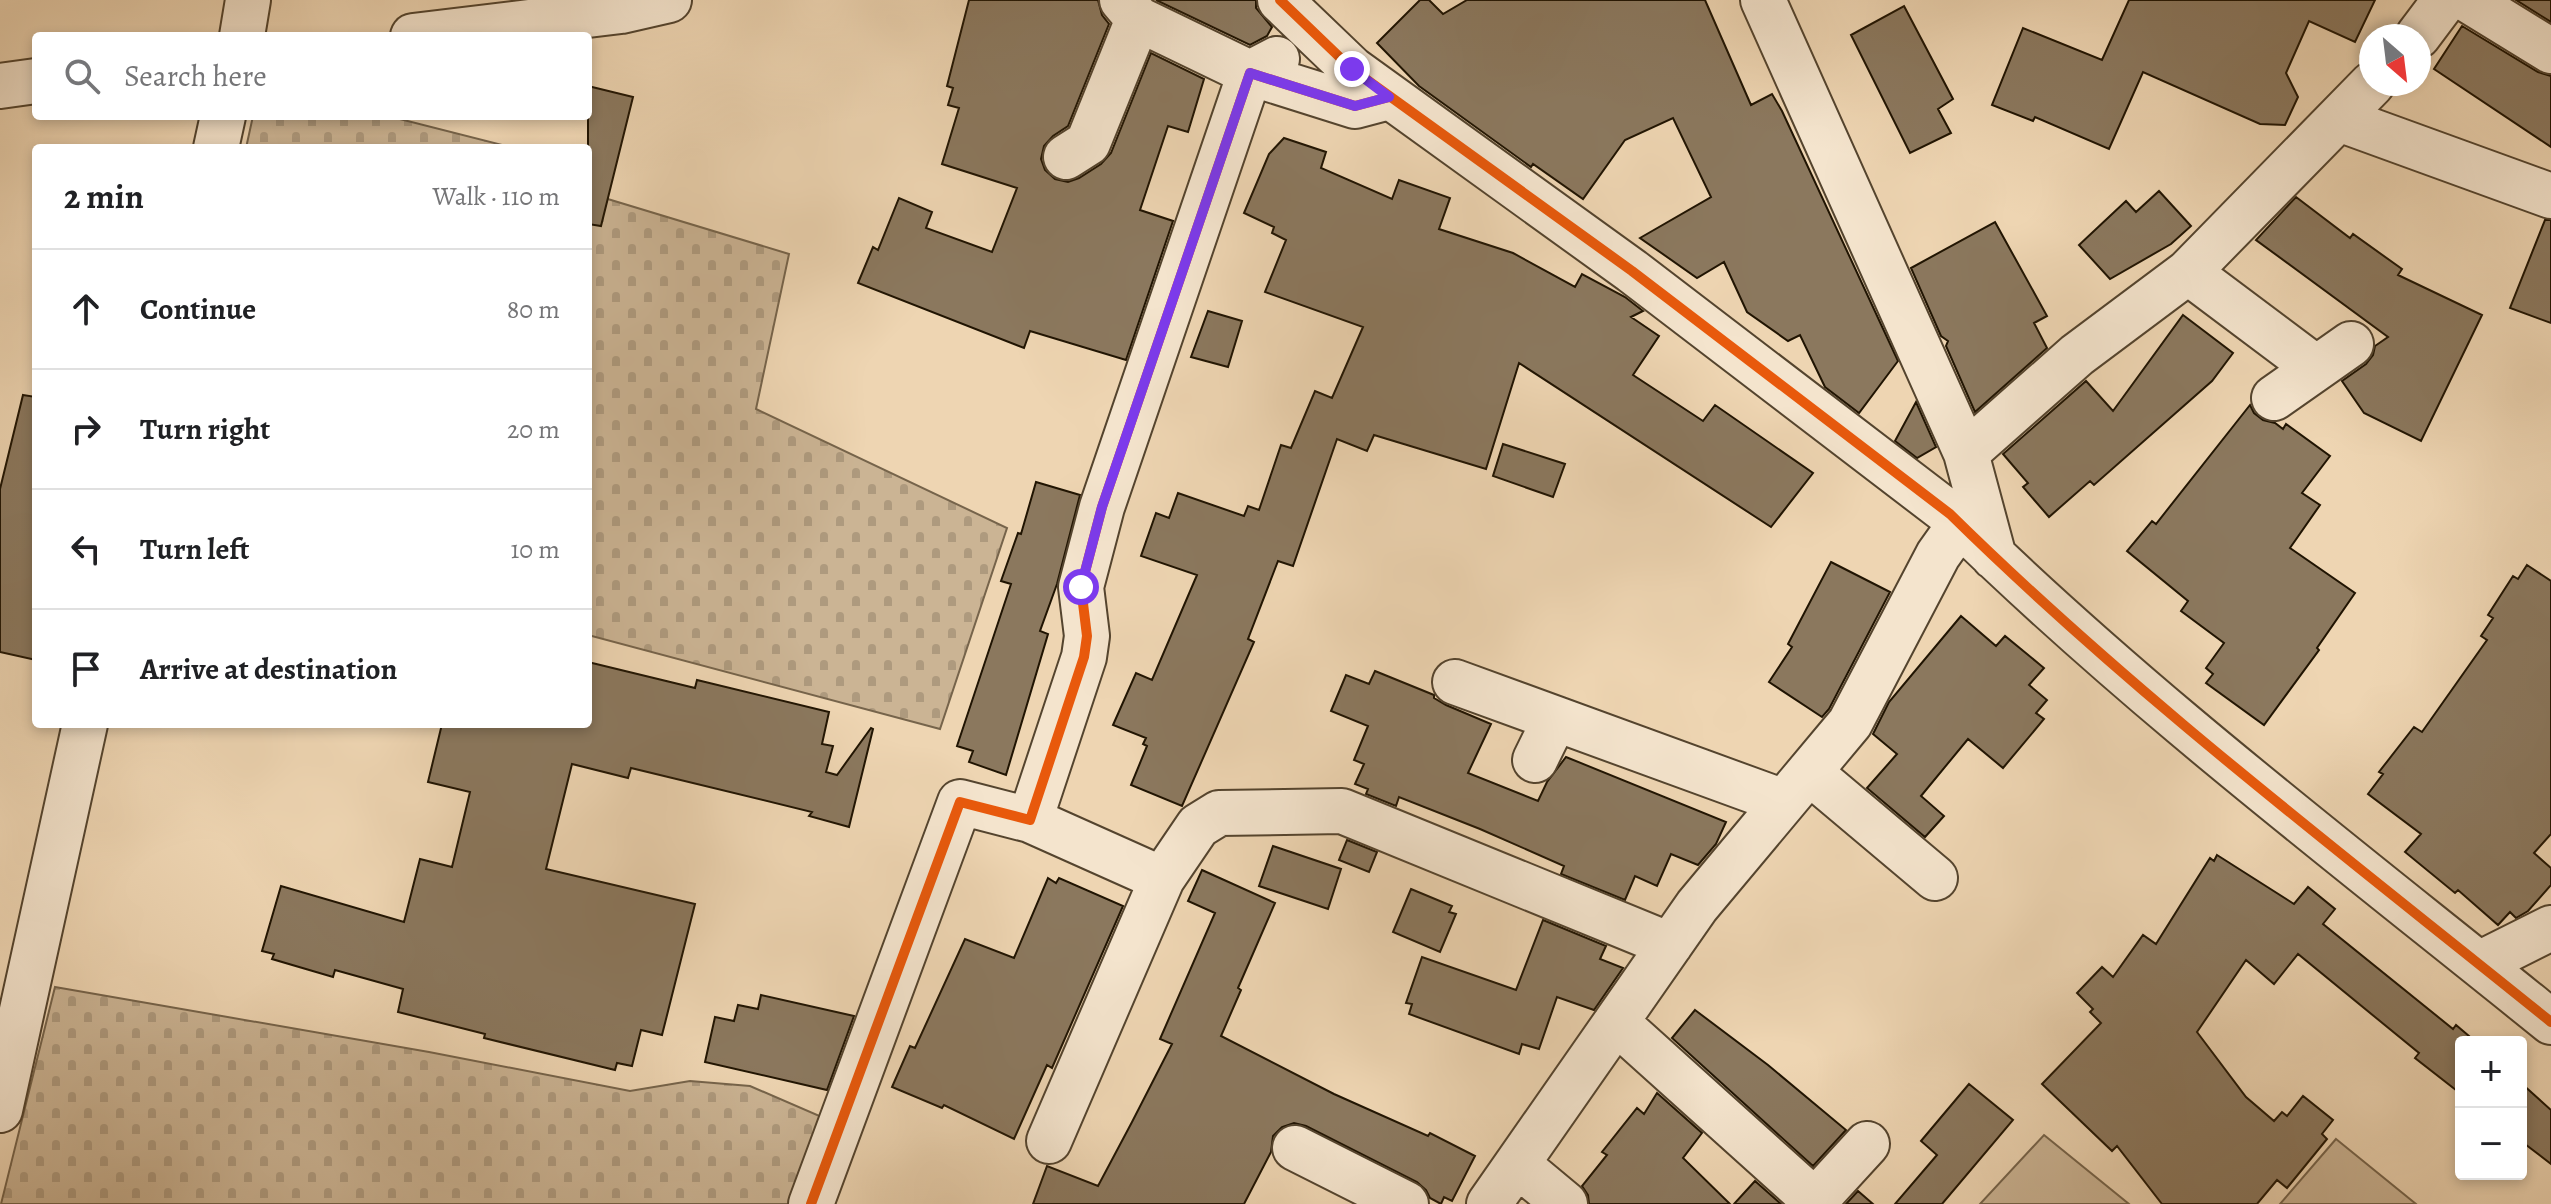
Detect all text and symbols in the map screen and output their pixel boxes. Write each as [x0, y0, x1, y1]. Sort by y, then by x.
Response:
north arrow [2359, 24, 2431, 96]
search box [32, 32, 592, 120]
route end [1334, 51, 1370, 87]
icon: search [60, 54, 104, 98]
text: Search here [124, 56, 267, 96]
text: 2 min [64, 173, 144, 220]
text: Walk · 110 m [433, 179, 560, 214]
icon: ahead [64, 287, 108, 331]
text: Continue [140, 289, 256, 329]
text: 80 m [507, 292, 560, 327]
icon: right [64, 407, 108, 451]
text: Turn right [140, 409, 270, 449]
text: 20 m [507, 412, 560, 447]
icon: left [64, 527, 108, 571]
text: Turn left [140, 529, 249, 569]
text: 10 m [510, 532, 560, 567]
route start [1063, 569, 1099, 605]
icon: arrive [64, 647, 108, 691]
text: Arrive at destination [140, 649, 397, 689]
map controls [2455, 1036, 2527, 1180]
button: + [2455, 1036, 2527, 1108]
button: − [2455, 1108, 2527, 1180]

